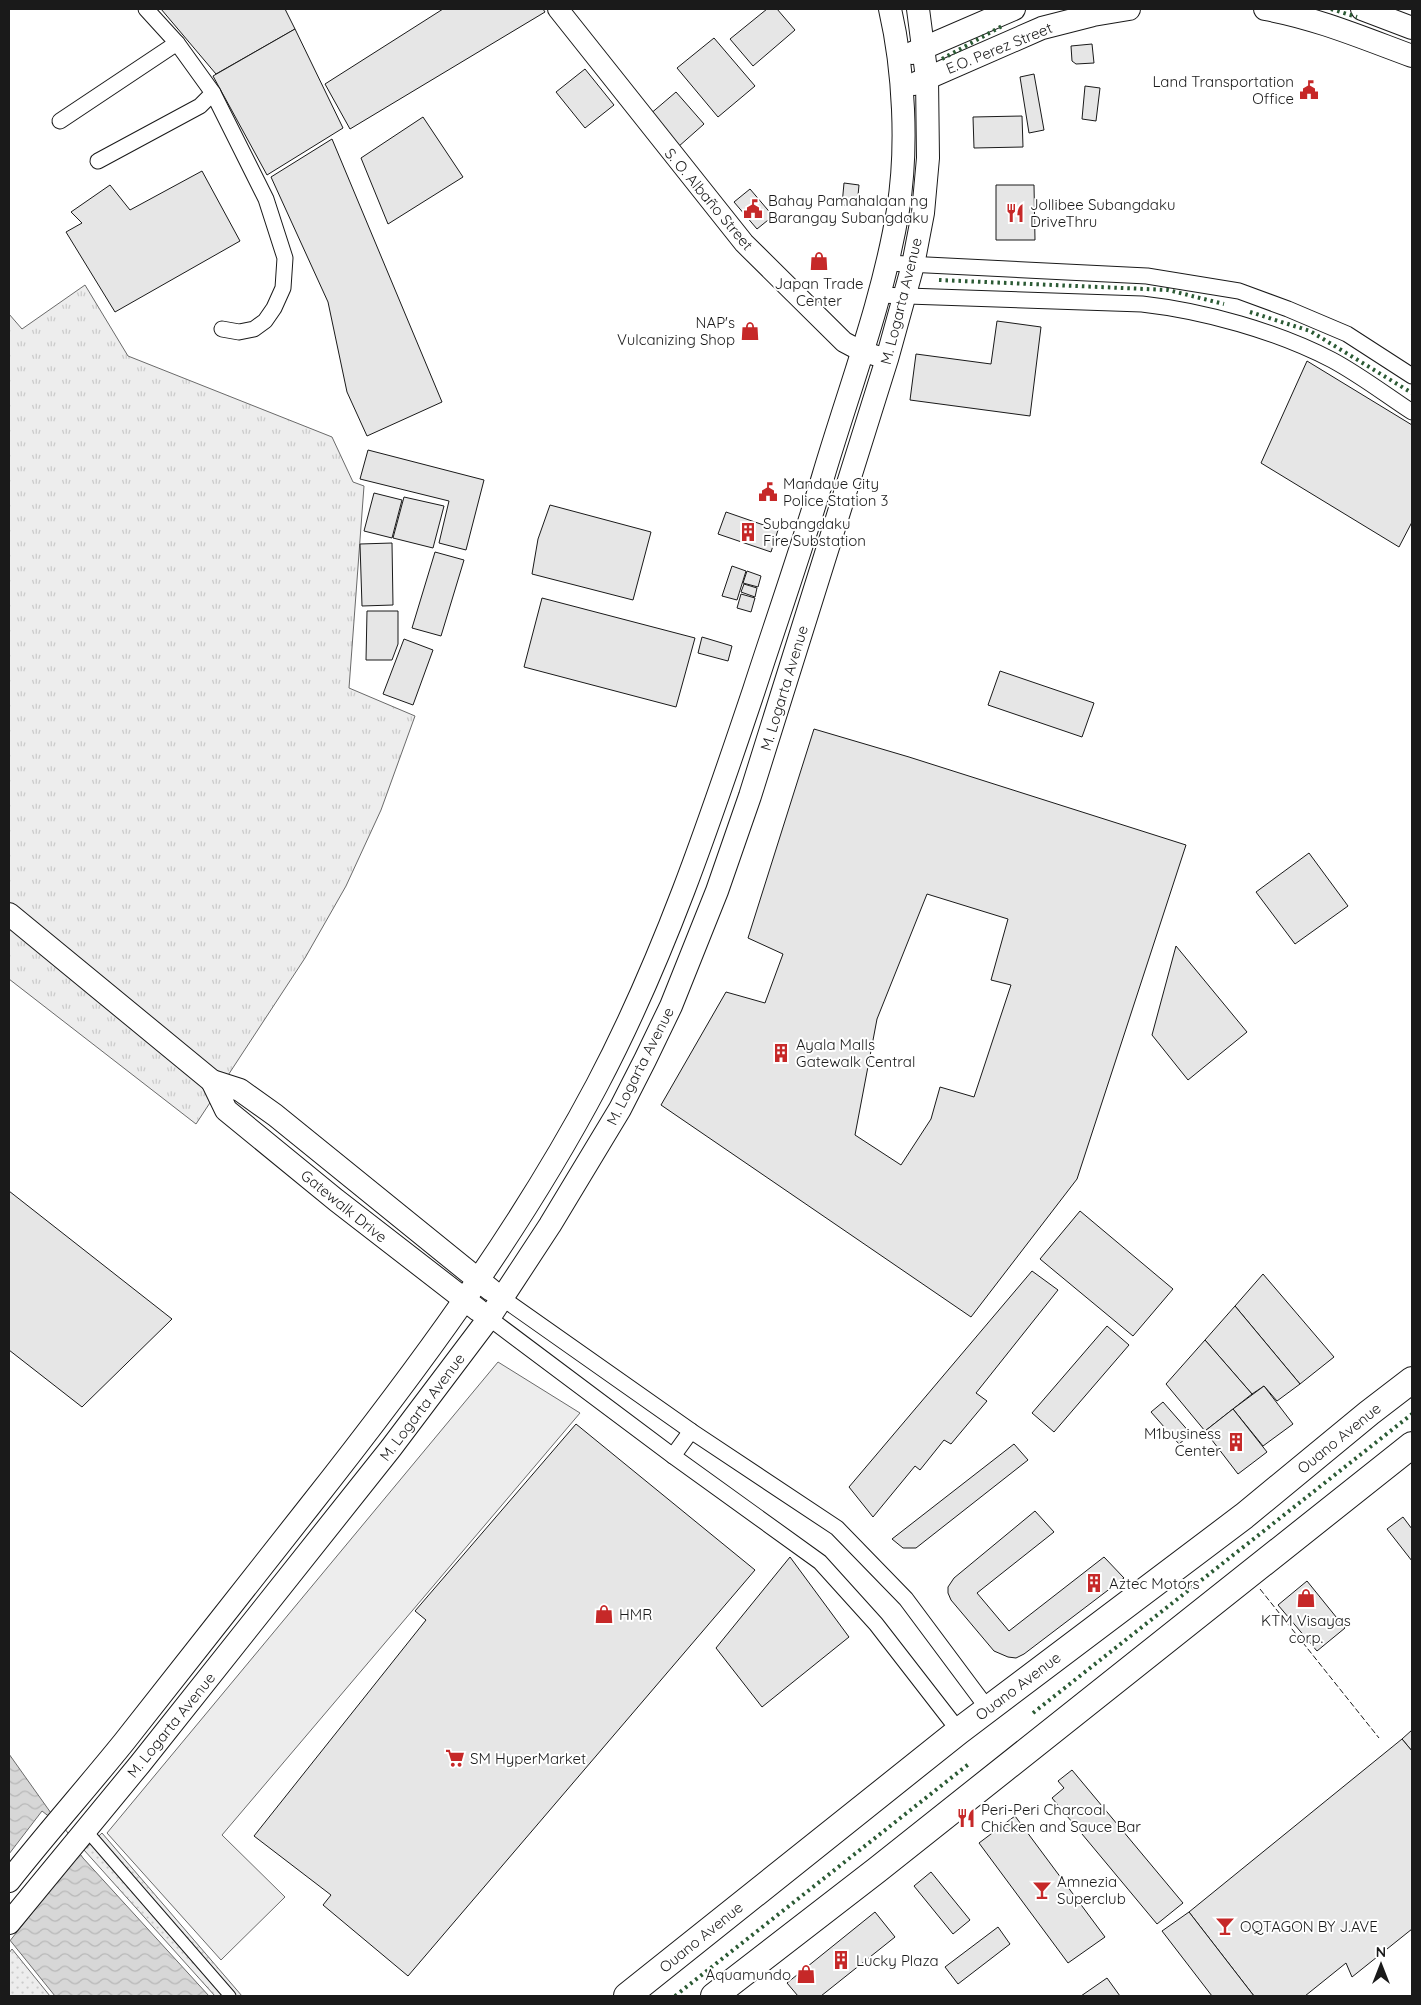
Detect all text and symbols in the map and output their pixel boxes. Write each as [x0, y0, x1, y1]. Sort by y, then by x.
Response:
street label: E.O. Perez Street [943, 18, 1055, 78]
place label: Land Transportation Office [1152, 72, 1294, 108]
public building icon: Land Transportation Office [1298, 79, 1320, 101]
street label: S. O. Albaño Street [661, 144, 757, 254]
place label: Bahay Pamahalaan ng Barangay Subangdaku [768, 191, 929, 227]
place label: Jollibee Subangdaku DriveThru [1030, 195, 1175, 231]
public building icon: Bahay Pamahalaan ng Barangay Subangdaku [742, 198, 764, 220]
restaurant icon: Jollibee Subangdaku DriveThru [1004, 202, 1026, 224]
street label: M. Logarta Avenue [876, 236, 926, 366]
shop icon: Japan Trade Center [808, 250, 830, 272]
place label: Japan Trade Center [774, 274, 864, 310]
place label: NAP's Vulcanizing Shop [617, 313, 735, 349]
shop icon: NAP's Vulcanizing Shop [739, 320, 761, 342]
place label: Mandaue City Police Station 3 [783, 474, 889, 510]
public building icon: Mandaue City Police Station 3 [757, 481, 779, 503]
place label: Subangdaku Fire Substation [763, 514, 866, 550]
building icon: Subangdaku Fire Substation [737, 521, 759, 543]
street label: M. Logarta Avenue [756, 623, 812, 753]
street label: M. Logarta Avenue [602, 1004, 678, 1128]
place label: Ayala Malls Gatewalk Central [796, 1035, 915, 1071]
building icon: Ayala Malls Gatewalk Central [770, 1042, 792, 1064]
street label: Gatewalk Drive [297, 1165, 391, 1247]
street label: M. Logarta Avenue [375, 1349, 469, 1465]
street label: Ouano Avenue [1293, 1398, 1385, 1478]
place label: M1business Center [1144, 1424, 1221, 1460]
building icon: M1business Center [1225, 1431, 1247, 1453]
building icon: Aztec Motors [1083, 1572, 1105, 1594]
place label: Aztec Motors [1109, 1574, 1200, 1593]
shop icon: KTM Visayas corp. [1295, 1587, 1317, 1609]
shop icon: HMR [593, 1603, 615, 1625]
place label: HMR [619, 1605, 652, 1624]
place label: KTM Visayas corp. [1261, 1611, 1351, 1647]
street label: Ouano Avenue [971, 1648, 1065, 1724]
street label: M. Logarta Avenue [123, 1669, 219, 1781]
supermarket icon: SM HyperMarket [444, 1747, 466, 1769]
place label: SM HyperMarket [470, 1749, 586, 1768]
place label: Peri-Peri Charcoal Chicken and Sauce Bar [981, 1800, 1141, 1836]
restaurant icon: Peri-Peri Charcoal Chicken and Sauce Bar [955, 1807, 977, 1829]
place label: Amnezia Superclub [1057, 1872, 1126, 1908]
bar icon: Amnezia Superclub [1031, 1879, 1053, 1901]
street label: Ouano Avenue [655, 1897, 747, 1977]
bar icon: OQTAGON BY J.AVE [1214, 1915, 1236, 1937]
place label: OQTAGON BY J.AVE [1240, 1917, 1378, 1936]
north arrow [1356, 1940, 1406, 1990]
text: N [1376, 1943, 1386, 1961]
building icon: Lucky Plaza [830, 1949, 852, 1971]
place label: Lucky Plaza [856, 1951, 939, 1970]
shop icon: Aquamundo [795, 1963, 817, 1985]
place label: Aquamundo [706, 1965, 791, 1984]

